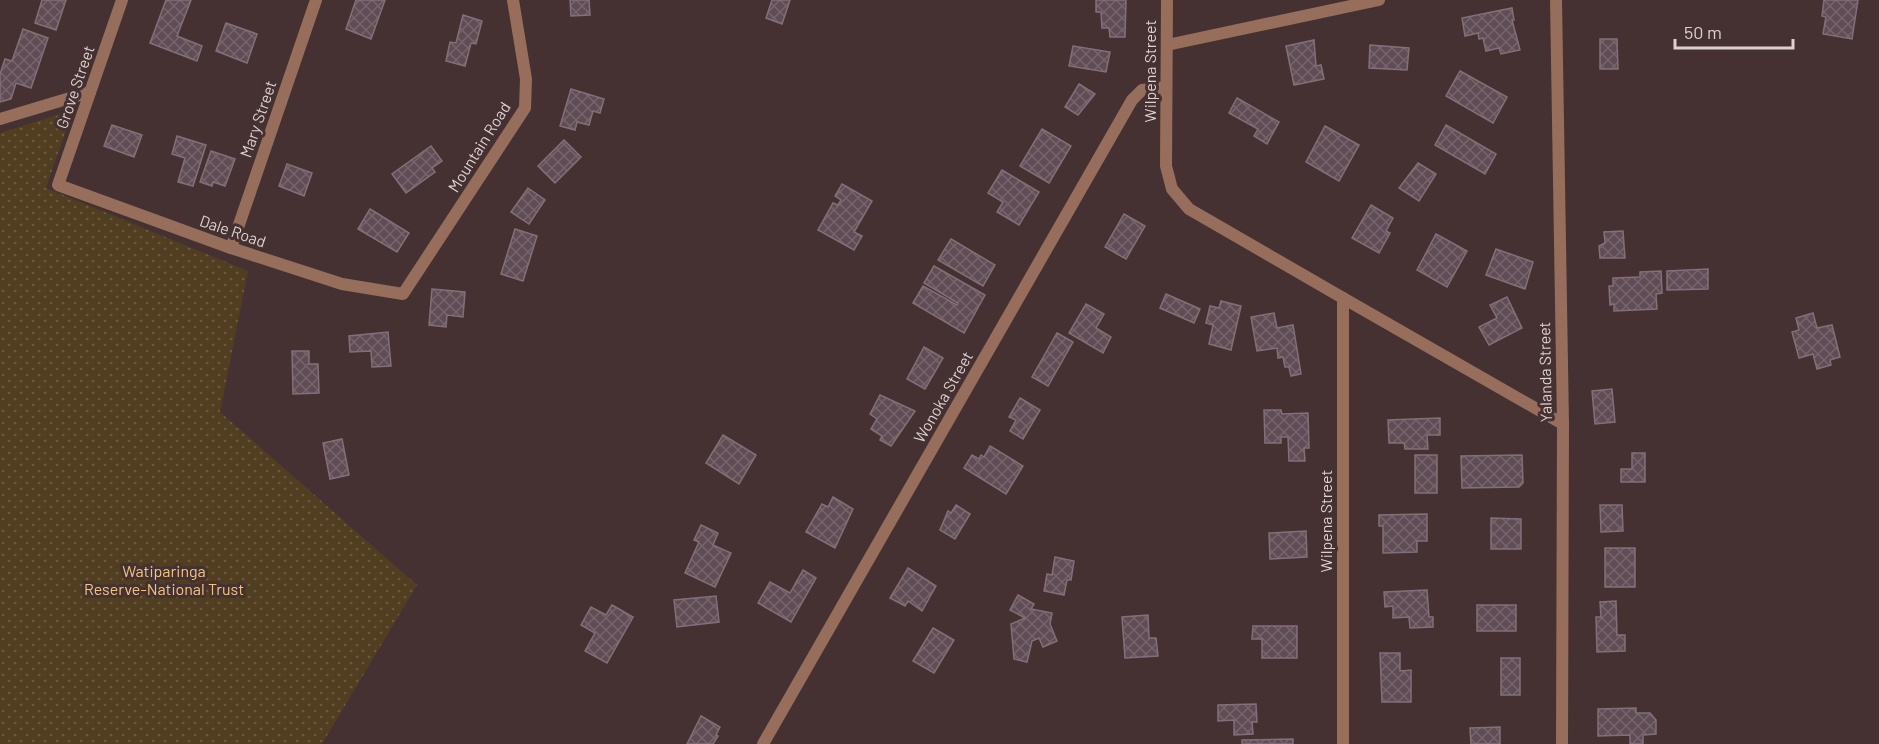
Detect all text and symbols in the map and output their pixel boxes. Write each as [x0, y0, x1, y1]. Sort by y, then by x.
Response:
scale bar [1675, 12, 1794, 50]
street label: Wilpena Street [1140, 20, 1159, 122]
text: 50 m [1684, 21, 1722, 43]
street label: Grove Street [51, 43, 98, 131]
street label: Mary Street [235, 78, 280, 160]
street label: Mountain Road [443, 98, 514, 195]
street label: Dale Road [198, 210, 269, 251]
street label: Yalanda Street [1534, 321, 1555, 423]
street label: Wonoka Street [909, 348, 976, 446]
street label: Wilpena Street [1316, 470, 1335, 572]
park label: Watiparinga Reserve-National Trust [84, 561, 244, 598]

